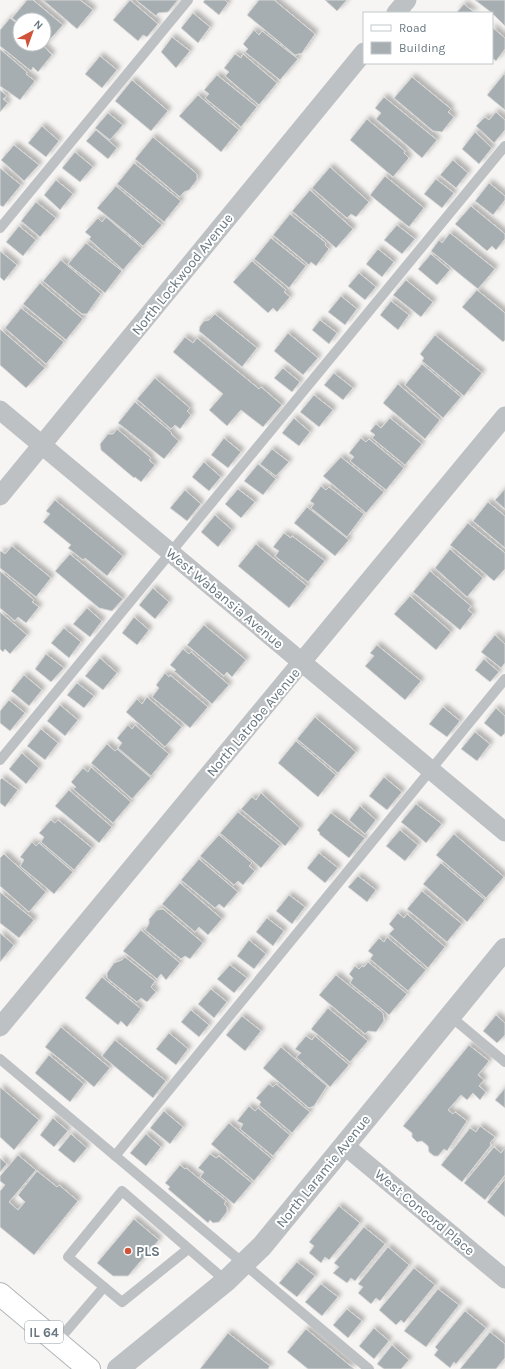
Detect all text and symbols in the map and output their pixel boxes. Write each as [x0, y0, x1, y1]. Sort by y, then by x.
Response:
north arrow [12, 12, 52, 52]
legend [363, 12, 493, 64]
text: N [31, 17, 45, 32]
text: Road [399, 21, 427, 35]
text: Building [399, 41, 446, 55]
street label: North Lockwood Avenue [128, 210, 237, 339]
street label: West Wabansia Avenue [162, 544, 287, 652]
street label: North Latrobe Avenue [203, 665, 304, 780]
street label: North Laramie Avenue [273, 1111, 374, 1231]
street label: West Concord Place [371, 1166, 478, 1259]
place label: PLS [136, 1243, 160, 1260]
marker: PLS [123, 1246, 133, 1256]
road number: IL 64 [25, 1321, 63, 1343]

